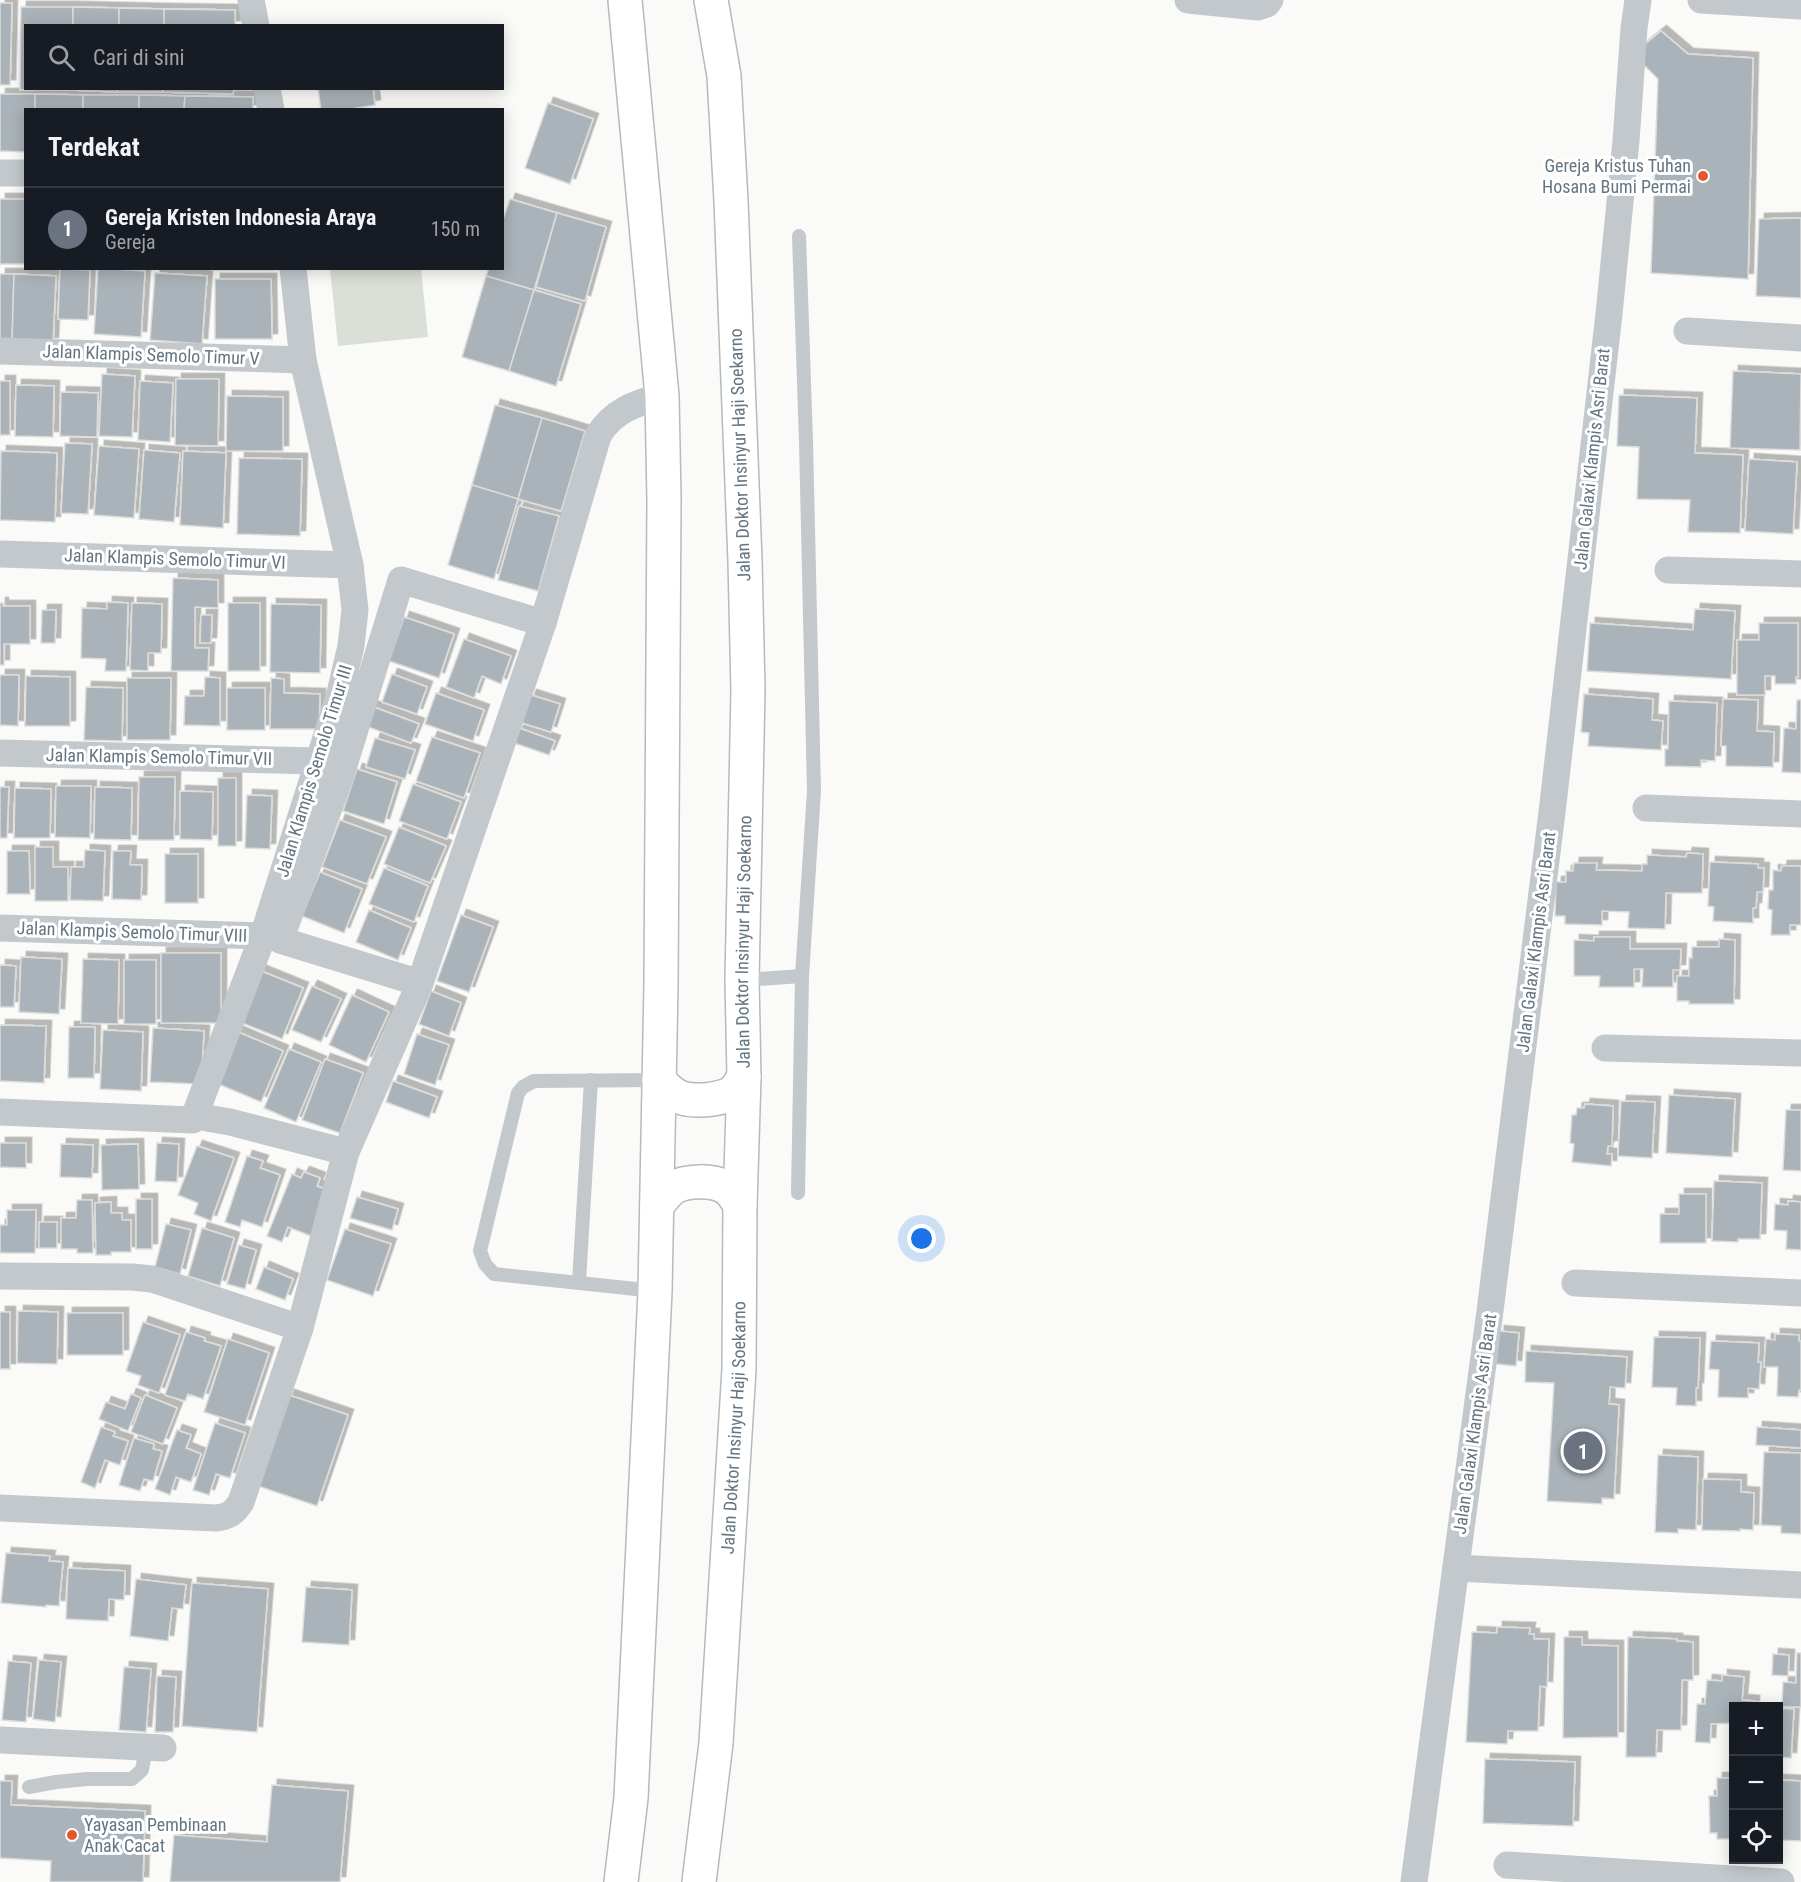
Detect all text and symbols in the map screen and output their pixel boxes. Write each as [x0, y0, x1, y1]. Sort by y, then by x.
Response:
search box [24, 24, 504, 90]
icon: search [45, 41, 78, 74]
text: Cari di sini [93, 45, 185, 70]
text: Terdekat [48, 132, 140, 162]
place label: Gereja Kristus Tuhan Hosana Bumi Permai [1542, 155, 1691, 197]
marker: Gereja Kristus Tuhan Hosana Bumi Permai [1696, 169, 1710, 183]
text: Gereja Kristen Indonesia Araya [105, 205, 376, 230]
text: 1 [62, 217, 73, 241]
text: 150 m [431, 217, 480, 241]
text: Gereja [105, 230, 156, 254]
street label: Jalan Doktor Insinyur Haji Soekarno [725, 328, 754, 582]
street label: Jalan Klampis Semolo Timur V [42, 340, 260, 369]
street label: Jalan Galaxi Klampis Asri Barat [1569, 347, 1614, 571]
street label: Jalan Klampis Semolo Timur VI [64, 544, 286, 573]
street label: Jalan Klampis Semolo Timur III [271, 662, 356, 879]
street label: Jalan Klampis Semolo Timur VII [46, 744, 272, 769]
street label: Jalan Doktor Insinyur Haji Soekarno [731, 815, 755, 1069]
street label: Jalan Galaxi Klampis Asri Barat [1512, 830, 1559, 1054]
street label: Jalan Klampis Semolo Timur VIII [16, 917, 248, 946]
your location [907, 1224, 936, 1253]
street label: Jalan Doktor Insinyur Haji Soekarno [717, 1301, 749, 1555]
street label: Jalan Galaxi Klampis Asri Barat [1449, 1312, 1500, 1536]
pin: 1 [1564, 1428, 1602, 1474]
map controls [1729, 1702, 1783, 1864]
button: + [1729, 1702, 1783, 1756]
button: − [1729, 1756, 1783, 1810]
button: locate [1729, 1810, 1783, 1864]
place label: Yayasan Pembinaan Anak Cacat [84, 1814, 227, 1856]
marker: Yayasan Pembinaan Anak Cacat [65, 1828, 79, 1842]

